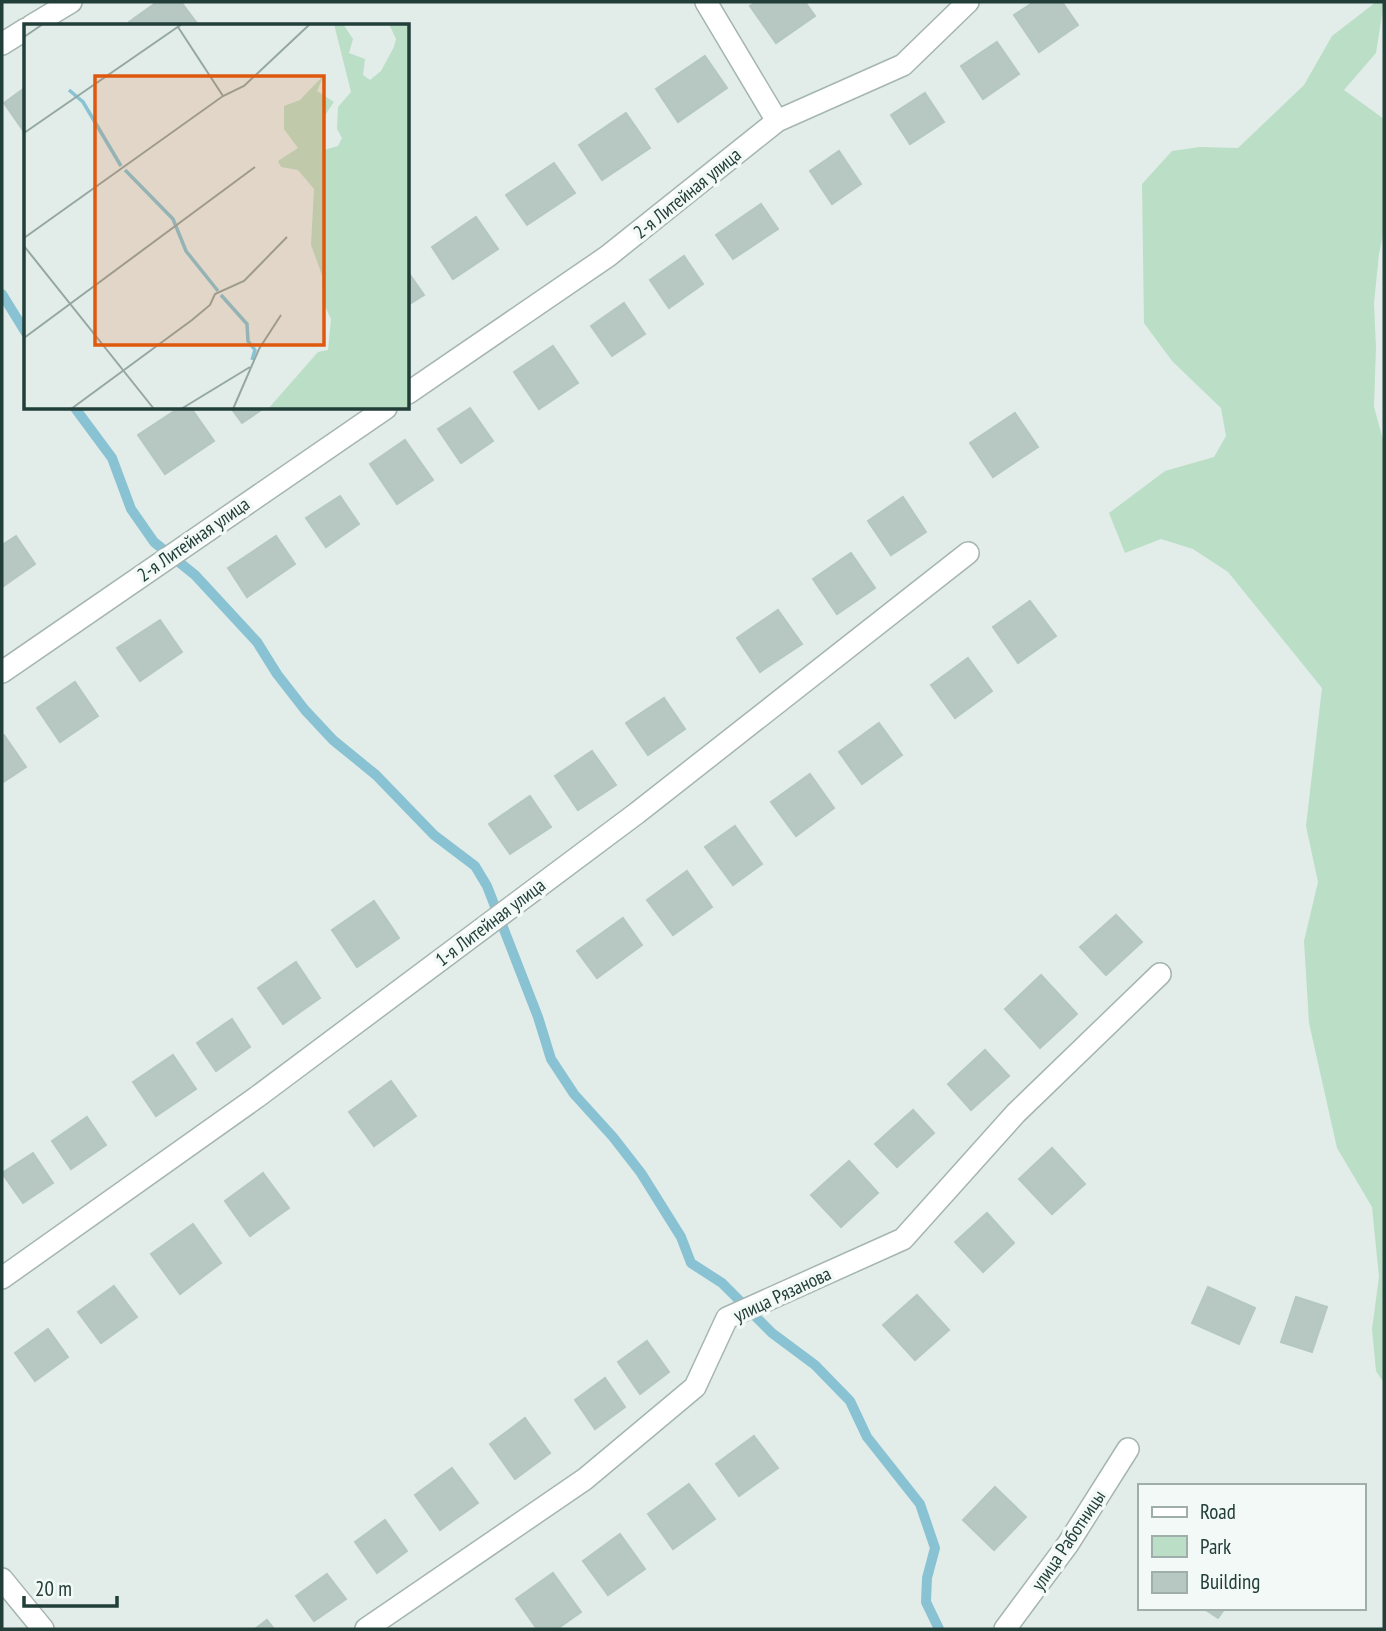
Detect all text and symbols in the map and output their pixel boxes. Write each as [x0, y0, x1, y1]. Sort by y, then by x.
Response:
inset map [24, 24, 410, 410]
street label: 2-я Литейная улица [628, 142, 746, 244]
street label: 2-я Литейная улица [132, 491, 254, 587]
street label: 1-я Литейная улица [430, 873, 550, 971]
street label: улица Рязанова [729, 1261, 835, 1327]
legend [1138, 1484, 1365, 1610]
street label: улица Работницы [1026, 1485, 1110, 1595]
text: Road [1200, 1498, 1236, 1525]
text: Park [1200, 1533, 1231, 1560]
scale bar [24, 1564, 117, 1608]
text: Building [1200, 1568, 1260, 1595]
text: 20 m [35, 1575, 72, 1602]

